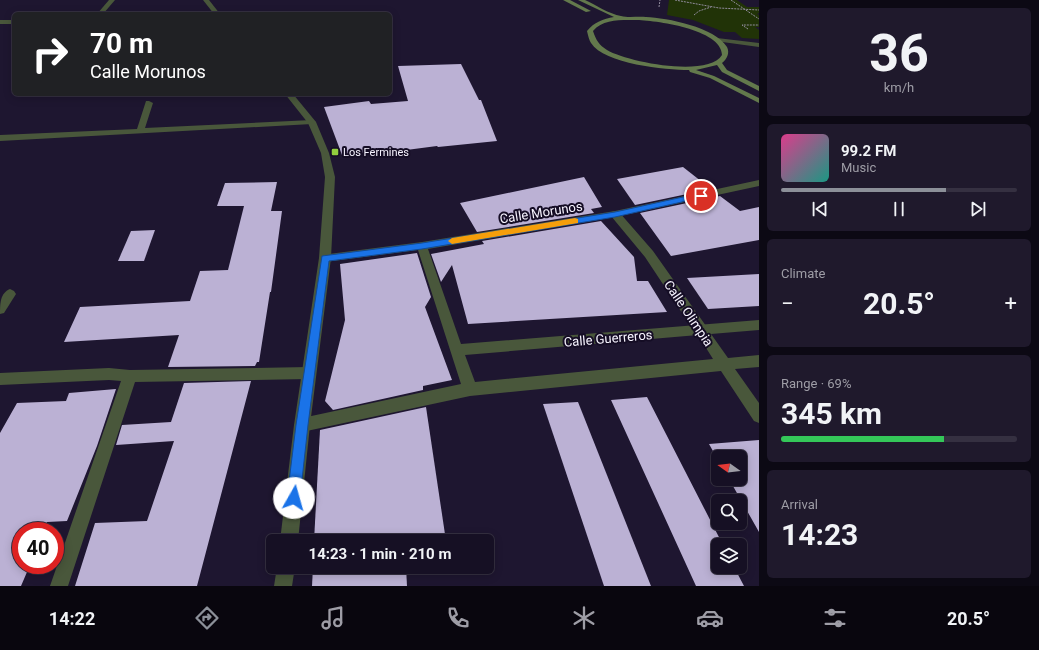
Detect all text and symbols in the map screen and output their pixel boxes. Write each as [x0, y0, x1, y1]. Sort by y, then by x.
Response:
text: 36 [869, 23, 929, 84]
text: 70 m [90, 27, 153, 60]
icon: right [24, 28, 76, 80]
text: Calle Morunos [90, 61, 206, 82]
text: km/h [884, 80, 914, 95]
text: 99.2 FM [841, 142, 896, 160]
place label: Los Fermines [343, 146, 409, 159]
marker: Los Fermines [330, 147, 340, 157]
text: Music [841, 160, 876, 175]
pin [684, 179, 718, 213]
icon: arrive [690, 185, 712, 207]
icon: previous [809, 198, 831, 220]
icon: pause [888, 198, 910, 220]
icon: next [967, 198, 989, 220]
street label: Calle Morunos [499, 199, 584, 226]
text: Climate [781, 266, 825, 281]
street label: Calle Olimpia [661, 278, 716, 349]
text: 20.5° [863, 286, 935, 321]
text: − [781, 291, 794, 316]
text: + [1005, 291, 1017, 316]
street label: Calle Guerreros [563, 327, 653, 350]
text: Range · 69% [781, 376, 851, 391]
text: 345 km [781, 396, 882, 431]
north arrow [711, 450, 747, 486]
map controls [711, 450, 747, 574]
position arrow [273, 477, 315, 519]
button: search [711, 494, 747, 530]
text: Arrival [781, 497, 818, 512]
text: 14:23 [781, 517, 858, 552]
speed limit sign: 40 [12, 522, 64, 574]
button: layers [711, 538, 747, 574]
text: 14:23 · 1 min · 210 m [309, 545, 451, 563]
icon: directions [193, 604, 221, 632]
icon: music [319, 604, 347, 632]
icon: phone [444, 604, 472, 632]
icon: climate [570, 604, 598, 632]
icon: car [696, 604, 724, 632]
icon: filters [821, 604, 849, 632]
text: 14:22 [49, 608, 95, 629]
text: 20.5° [947, 608, 990, 629]

